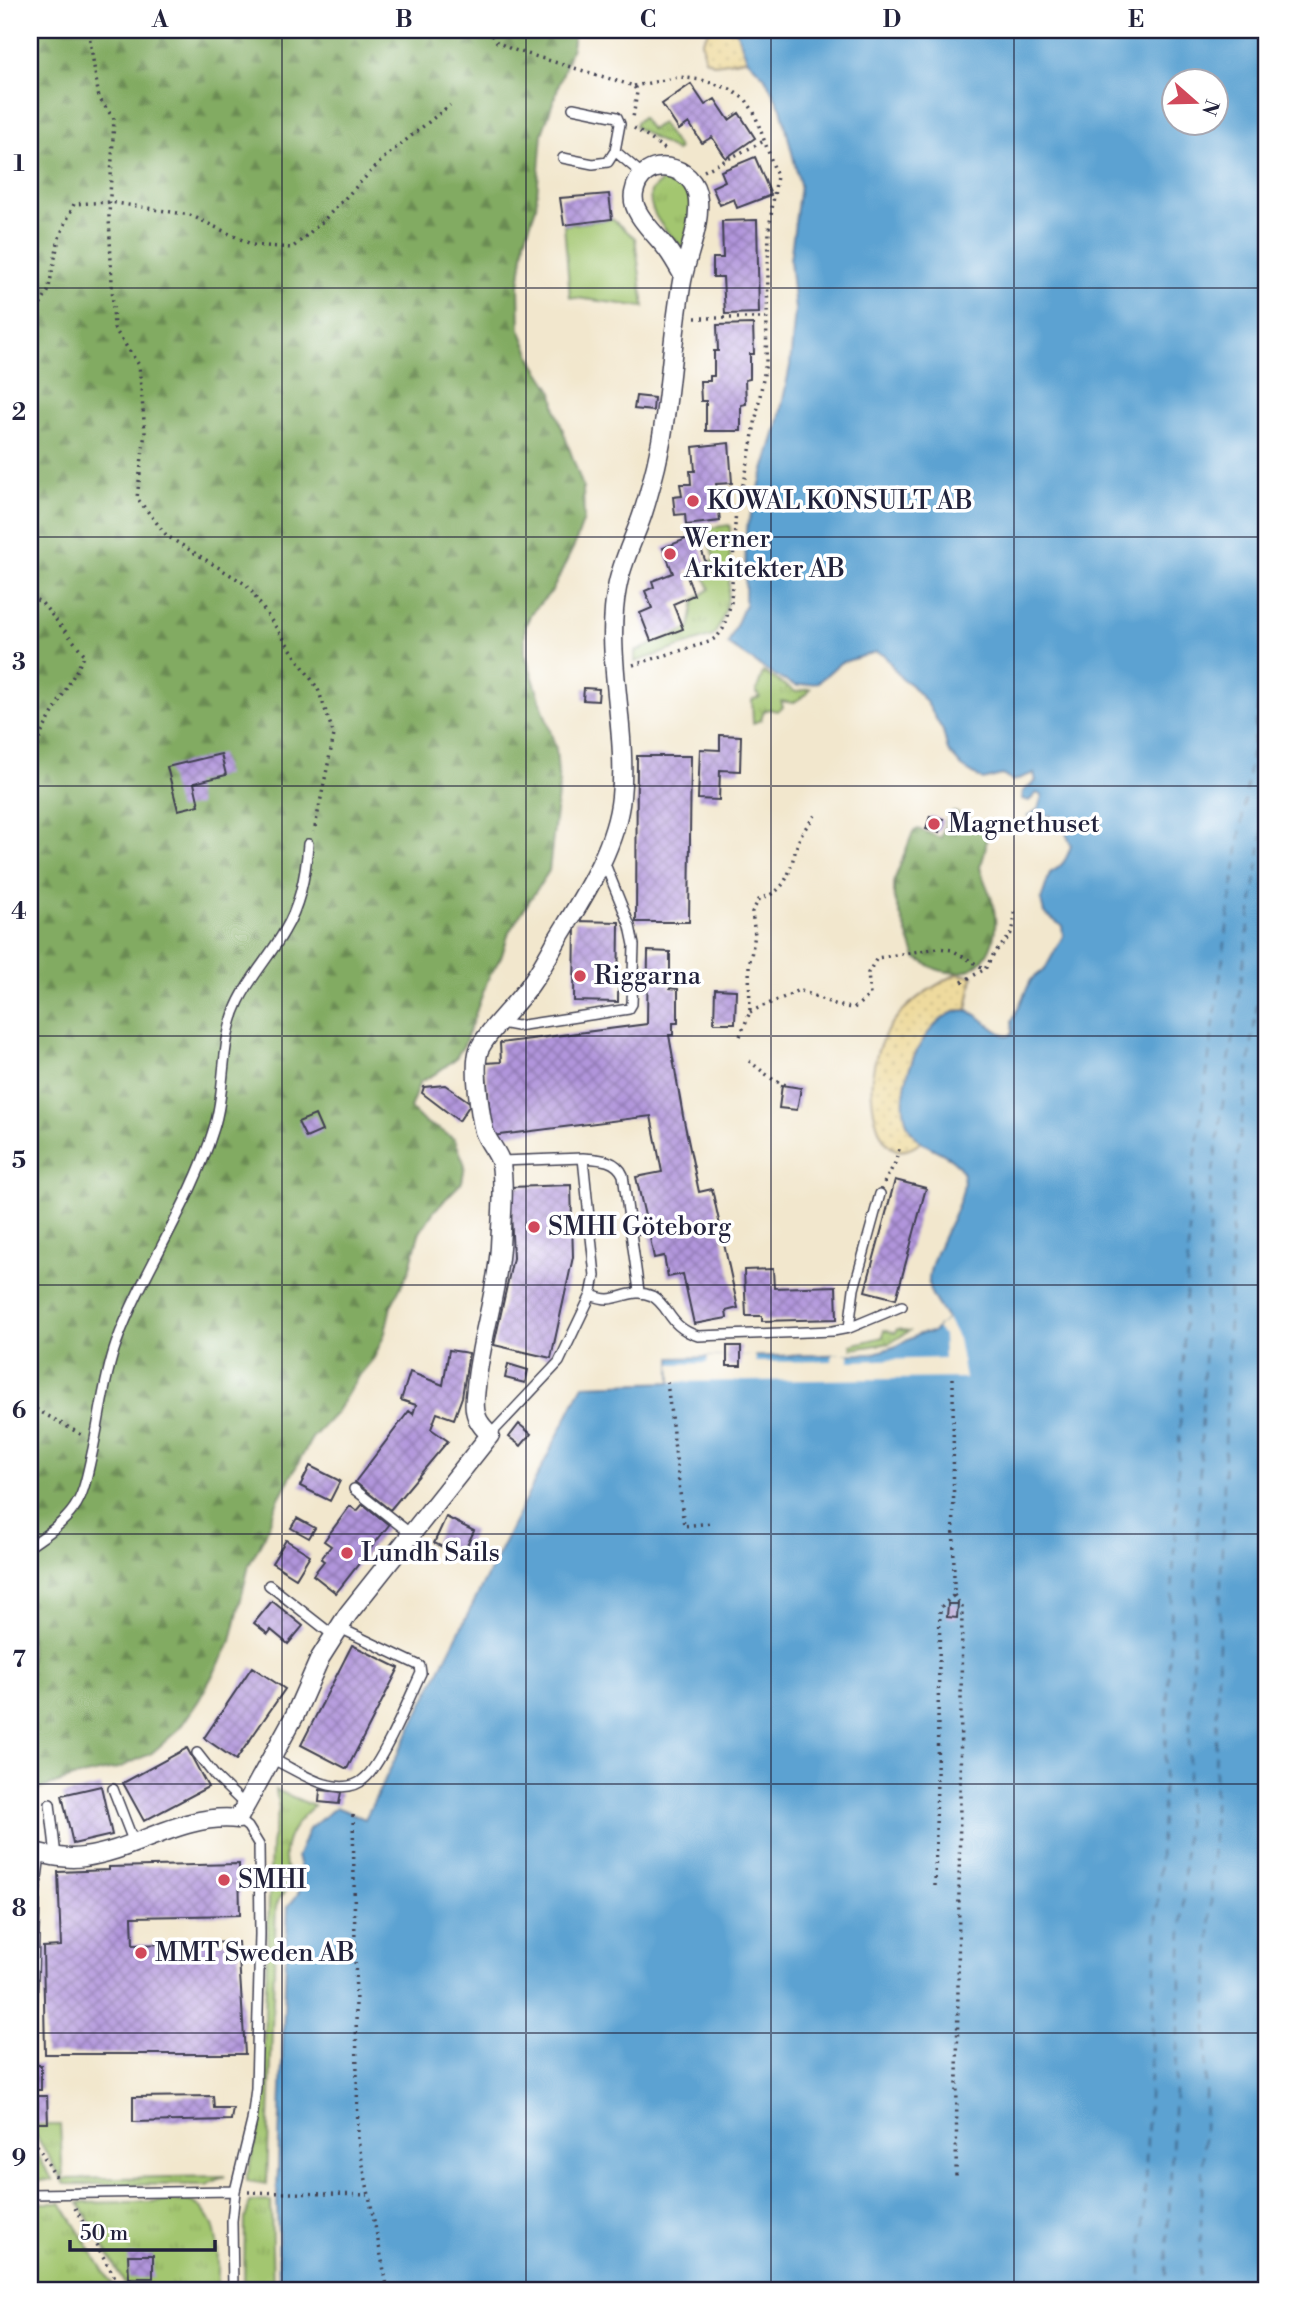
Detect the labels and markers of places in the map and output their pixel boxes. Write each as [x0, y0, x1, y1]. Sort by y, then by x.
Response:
place label: KOWAL KONSULT AB [707, 485, 973, 517]
marker: KOWAL KONSULT AB [685, 493, 701, 509]
place label: Werner Arkitekter AB [683, 523, 845, 585]
marker: Werner Arkitekter AB [662, 546, 678, 562]
place label: Magnethuset [948, 808, 1100, 840]
marker: Magnethuset [926, 816, 942, 832]
place label: Riggarna [594, 960, 702, 992]
marker: Riggarna [572, 968, 588, 984]
place label: SMHI Göteborg [548, 1211, 732, 1243]
marker: SMHI Göteborg [526, 1219, 542, 1235]
place label: Lundh Sails [361, 1537, 500, 1569]
marker: Lundh Sails [339, 1545, 355, 1561]
place label: SMHI [238, 1864, 307, 1896]
marker: SMHI [216, 1872, 232, 1888]
place label: MMT Sweden AB [155, 1937, 355, 1969]
marker: MMT Sweden AB [133, 1945, 149, 1961]

